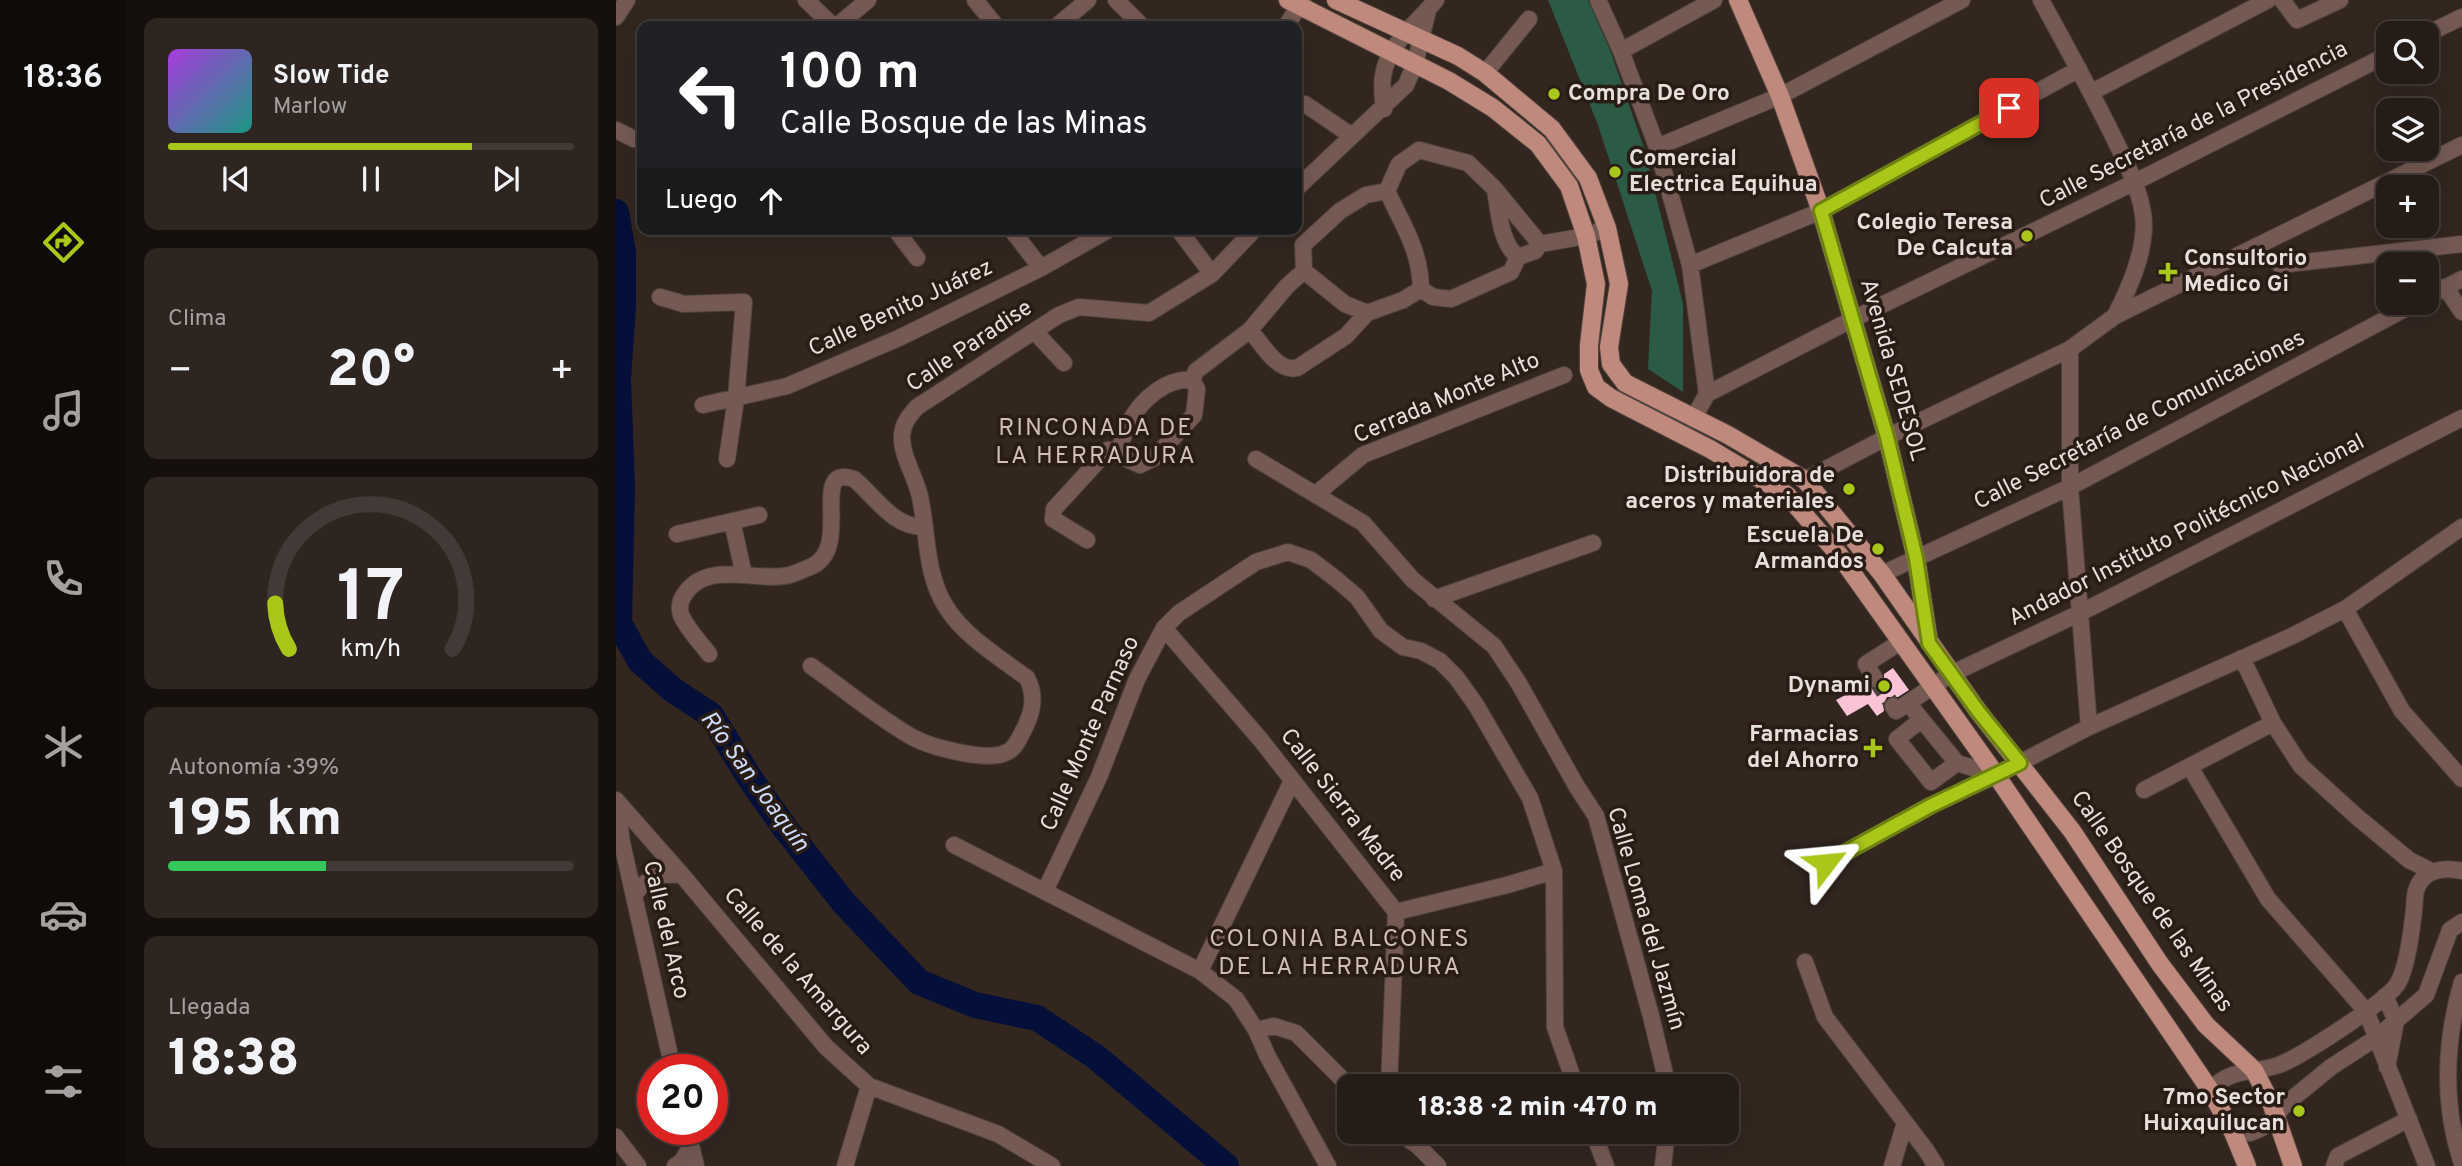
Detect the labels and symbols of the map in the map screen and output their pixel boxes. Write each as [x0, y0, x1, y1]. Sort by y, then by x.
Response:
street label: Calle Secretaría de la Presidencia [2035, 35, 2353, 217]
pin [1979, 78, 2039, 138]
place label: Compra De Oro [1568, 80, 1730, 109]
marker: Compra De Oro [1546, 86, 1562, 102]
place label: Comercial Electrica Equihua [1629, 145, 1818, 200]
marker: Comercial Electrica Equihua [1607, 164, 1623, 180]
place label: Colegio Teresa De Calcuta [1857, 209, 2013, 264]
marker: Colegio Teresa De Calcuta [2019, 228, 2035, 244]
place label: Consultorio Medico Gi [2184, 245, 2307, 300]
street label: Calle Benito Juárez [804, 254, 998, 364]
marker: Consultorio Medico Gi [2158, 262, 2178, 282]
street label: Avenida SEDESOL [1852, 276, 1932, 464]
street label: Calle Paradise [901, 294, 1039, 400]
street label: Calle Secretaría de Comunicaciones [1969, 325, 2311, 517]
street label: Cerrada Monte Alto [1349, 347, 1545, 451]
district label: RINCONADA DE LA HERRADURA [995, 414, 1197, 472]
street label: Andador Instituto Politécnico Nacional [2004, 428, 2370, 634]
place label: Distribuidora de aceros y materiales [1625, 462, 1835, 517]
marker: Distribuidora de aceros y materiales [1841, 481, 1857, 497]
place label: Escuela De Armandos [1746, 522, 1864, 577]
marker: Escuela De Armandos [1870, 541, 1886, 557]
street label: Calle Monte Parnaso [1035, 632, 1147, 836]
place label: Dynami [1788, 672, 1870, 701]
marker: Dynami [1876, 678, 1892, 694]
water label: Río San Joaquín [693, 706, 815, 858]
place label: Farmacias del Ahorro [1747, 721, 1859, 776]
street label: Calle Sierra Madre [1273, 723, 1411, 889]
marker: Farmacias del Ahorro [1865, 740, 1881, 756]
street label: Calle Bosque de las Minas [2063, 785, 2239, 1019]
street label: Calle Loma del Jazmín [1599, 804, 1691, 1034]
position arrow [1789, 826, 1863, 900]
street label: Calle del Arco [635, 858, 695, 1002]
street label: Calle de la Amargura [716, 882, 878, 1062]
district label: COLONIA BALCONES DE LA HERRADURA [1209, 925, 1471, 983]
speed limit sign: 20 [637, 1054, 728, 1145]
place label: 7mo Sector Huixquilucan [2143, 1084, 2285, 1139]
marker: 7mo Sector Huixquilucan [2291, 1103, 2307, 1119]

